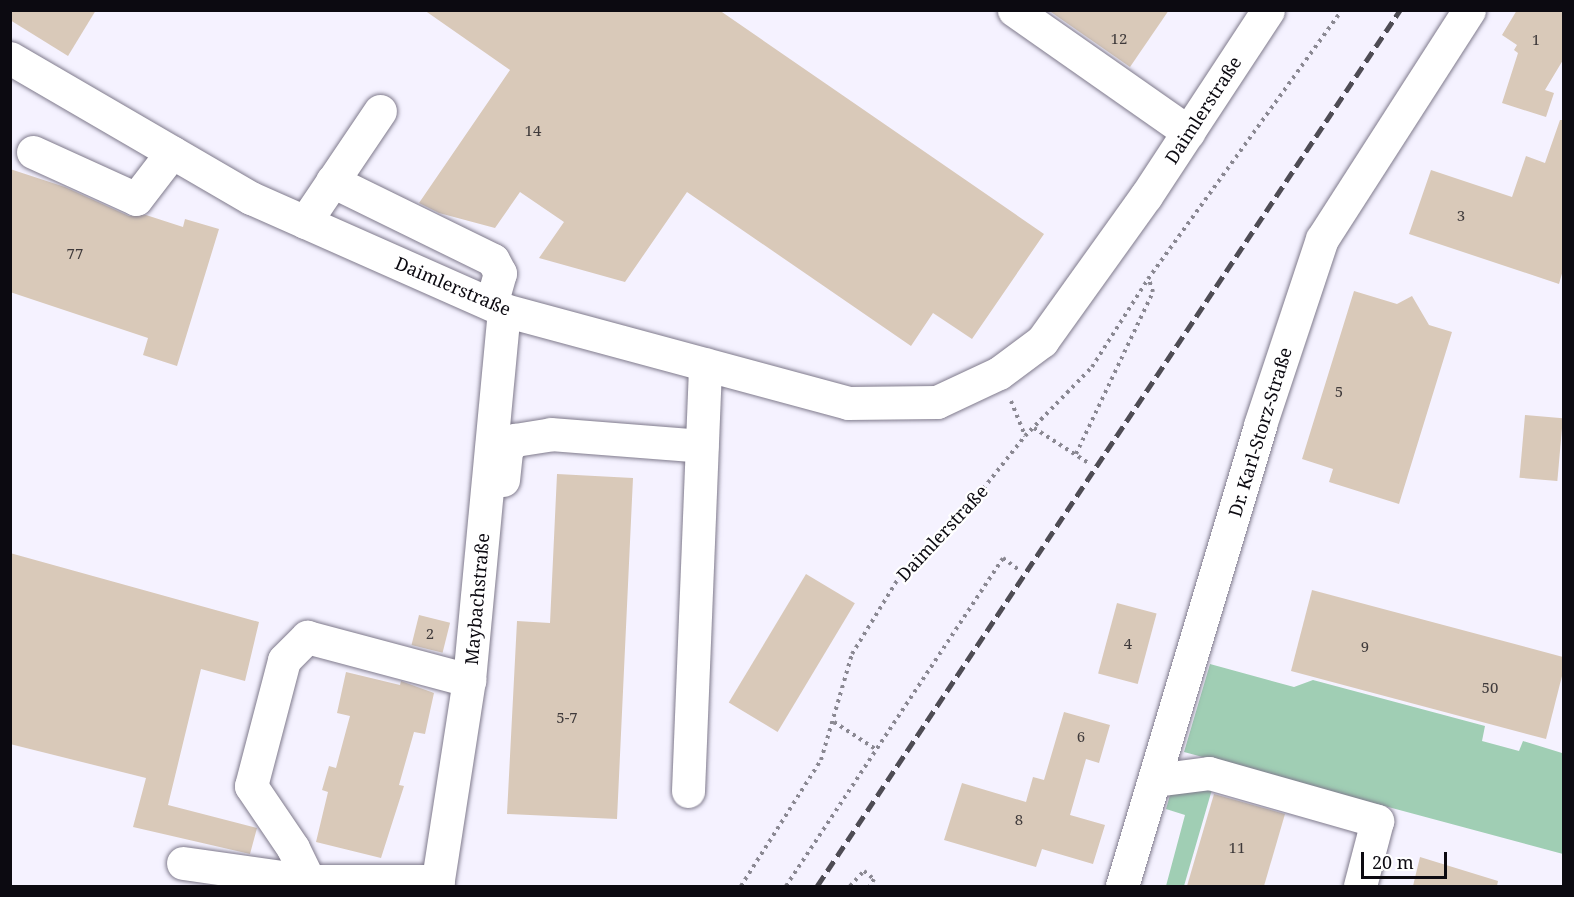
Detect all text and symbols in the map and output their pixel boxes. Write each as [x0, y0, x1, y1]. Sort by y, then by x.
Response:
house number: 12 [1111, 30, 1127, 48]
house number: 1 [1532, 31, 1540, 49]
street label: Daimlerstraße [1160, 52, 1246, 168]
house number: 14 [525, 122, 541, 140]
house number: 3 [1457, 207, 1465, 225]
house number: 77 [67, 245, 83, 263]
street label: Daimlerstraße [392, 252, 514, 320]
street label: Dr. Karl-Storz-Straße [1224, 345, 1296, 519]
house number: 5 [1335, 383, 1343, 401]
street label: Daimlerstraße [892, 480, 992, 586]
street label: Maybachstraße [460, 532, 494, 666]
house number: 2 [426, 625, 434, 643]
house number: 4 [1124, 635, 1132, 653]
house number: 9 [1361, 638, 1369, 656]
house number: 50 [1482, 679, 1498, 697]
house number: 5-7 [556, 709, 578, 727]
house number: 6 [1077, 728, 1085, 746]
house number: 8 [1015, 811, 1023, 829]
house number: 11 [1229, 839, 1245, 857]
scale bar [1364, 840, 1450, 878]
text: 20 m [1372, 850, 1414, 874]

